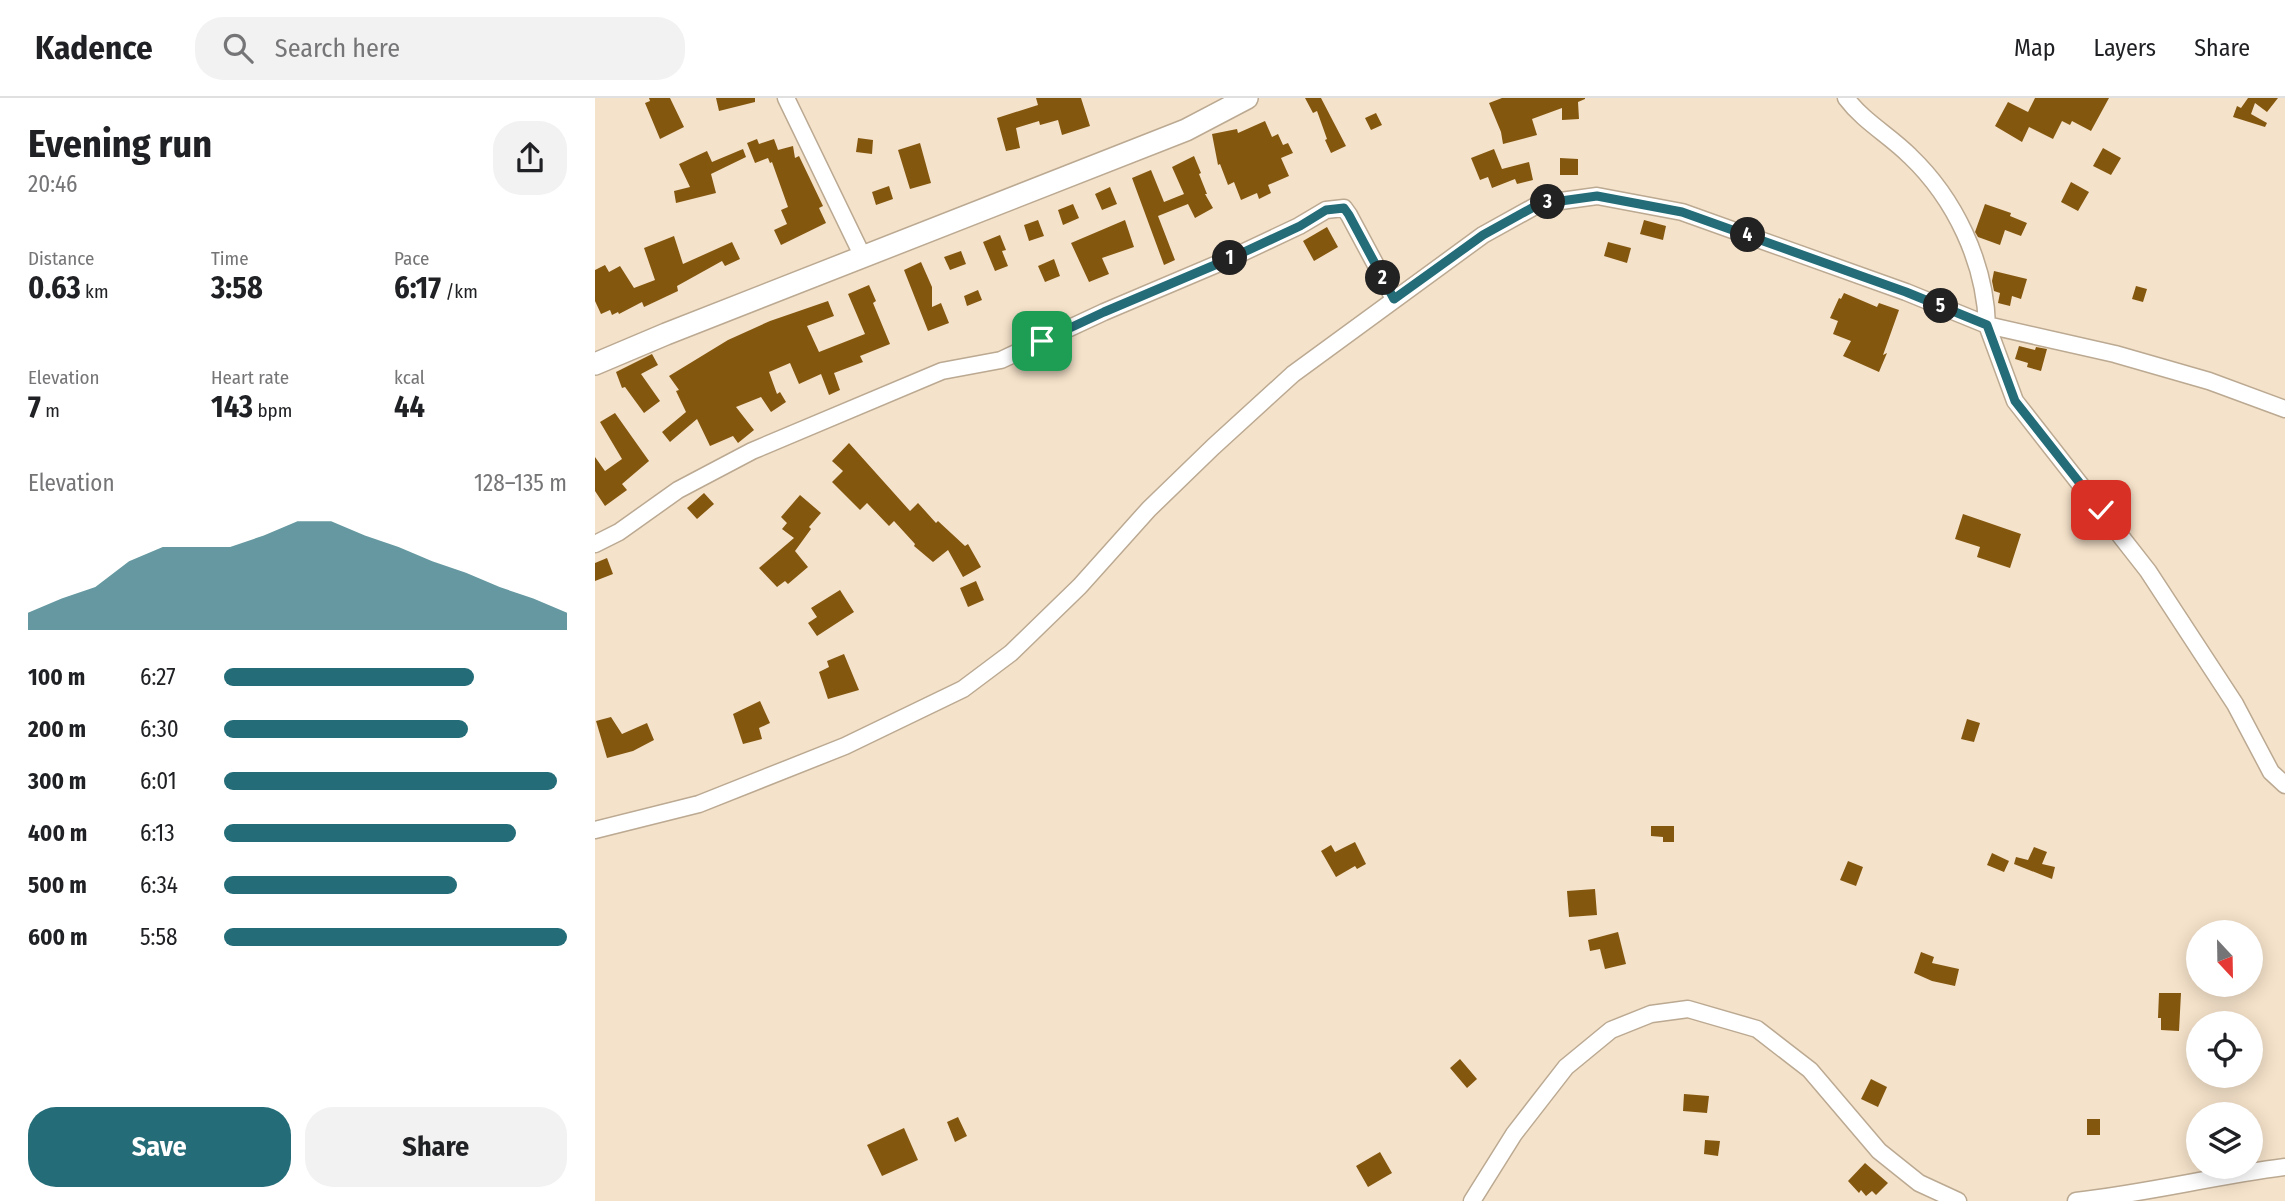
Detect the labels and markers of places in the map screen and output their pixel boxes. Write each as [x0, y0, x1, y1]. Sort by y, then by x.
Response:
pin: 3 [1531, 184, 1565, 220]
pin: 4 [1731, 218, 1765, 252]
pin: 1 [1213, 240, 1247, 276]
pin: 2 [1365, 260, 1401, 296]
pin: 5 [1923, 288, 1959, 324]
pin [1012, 311, 1072, 371]
pin [2071, 480, 2131, 540]

